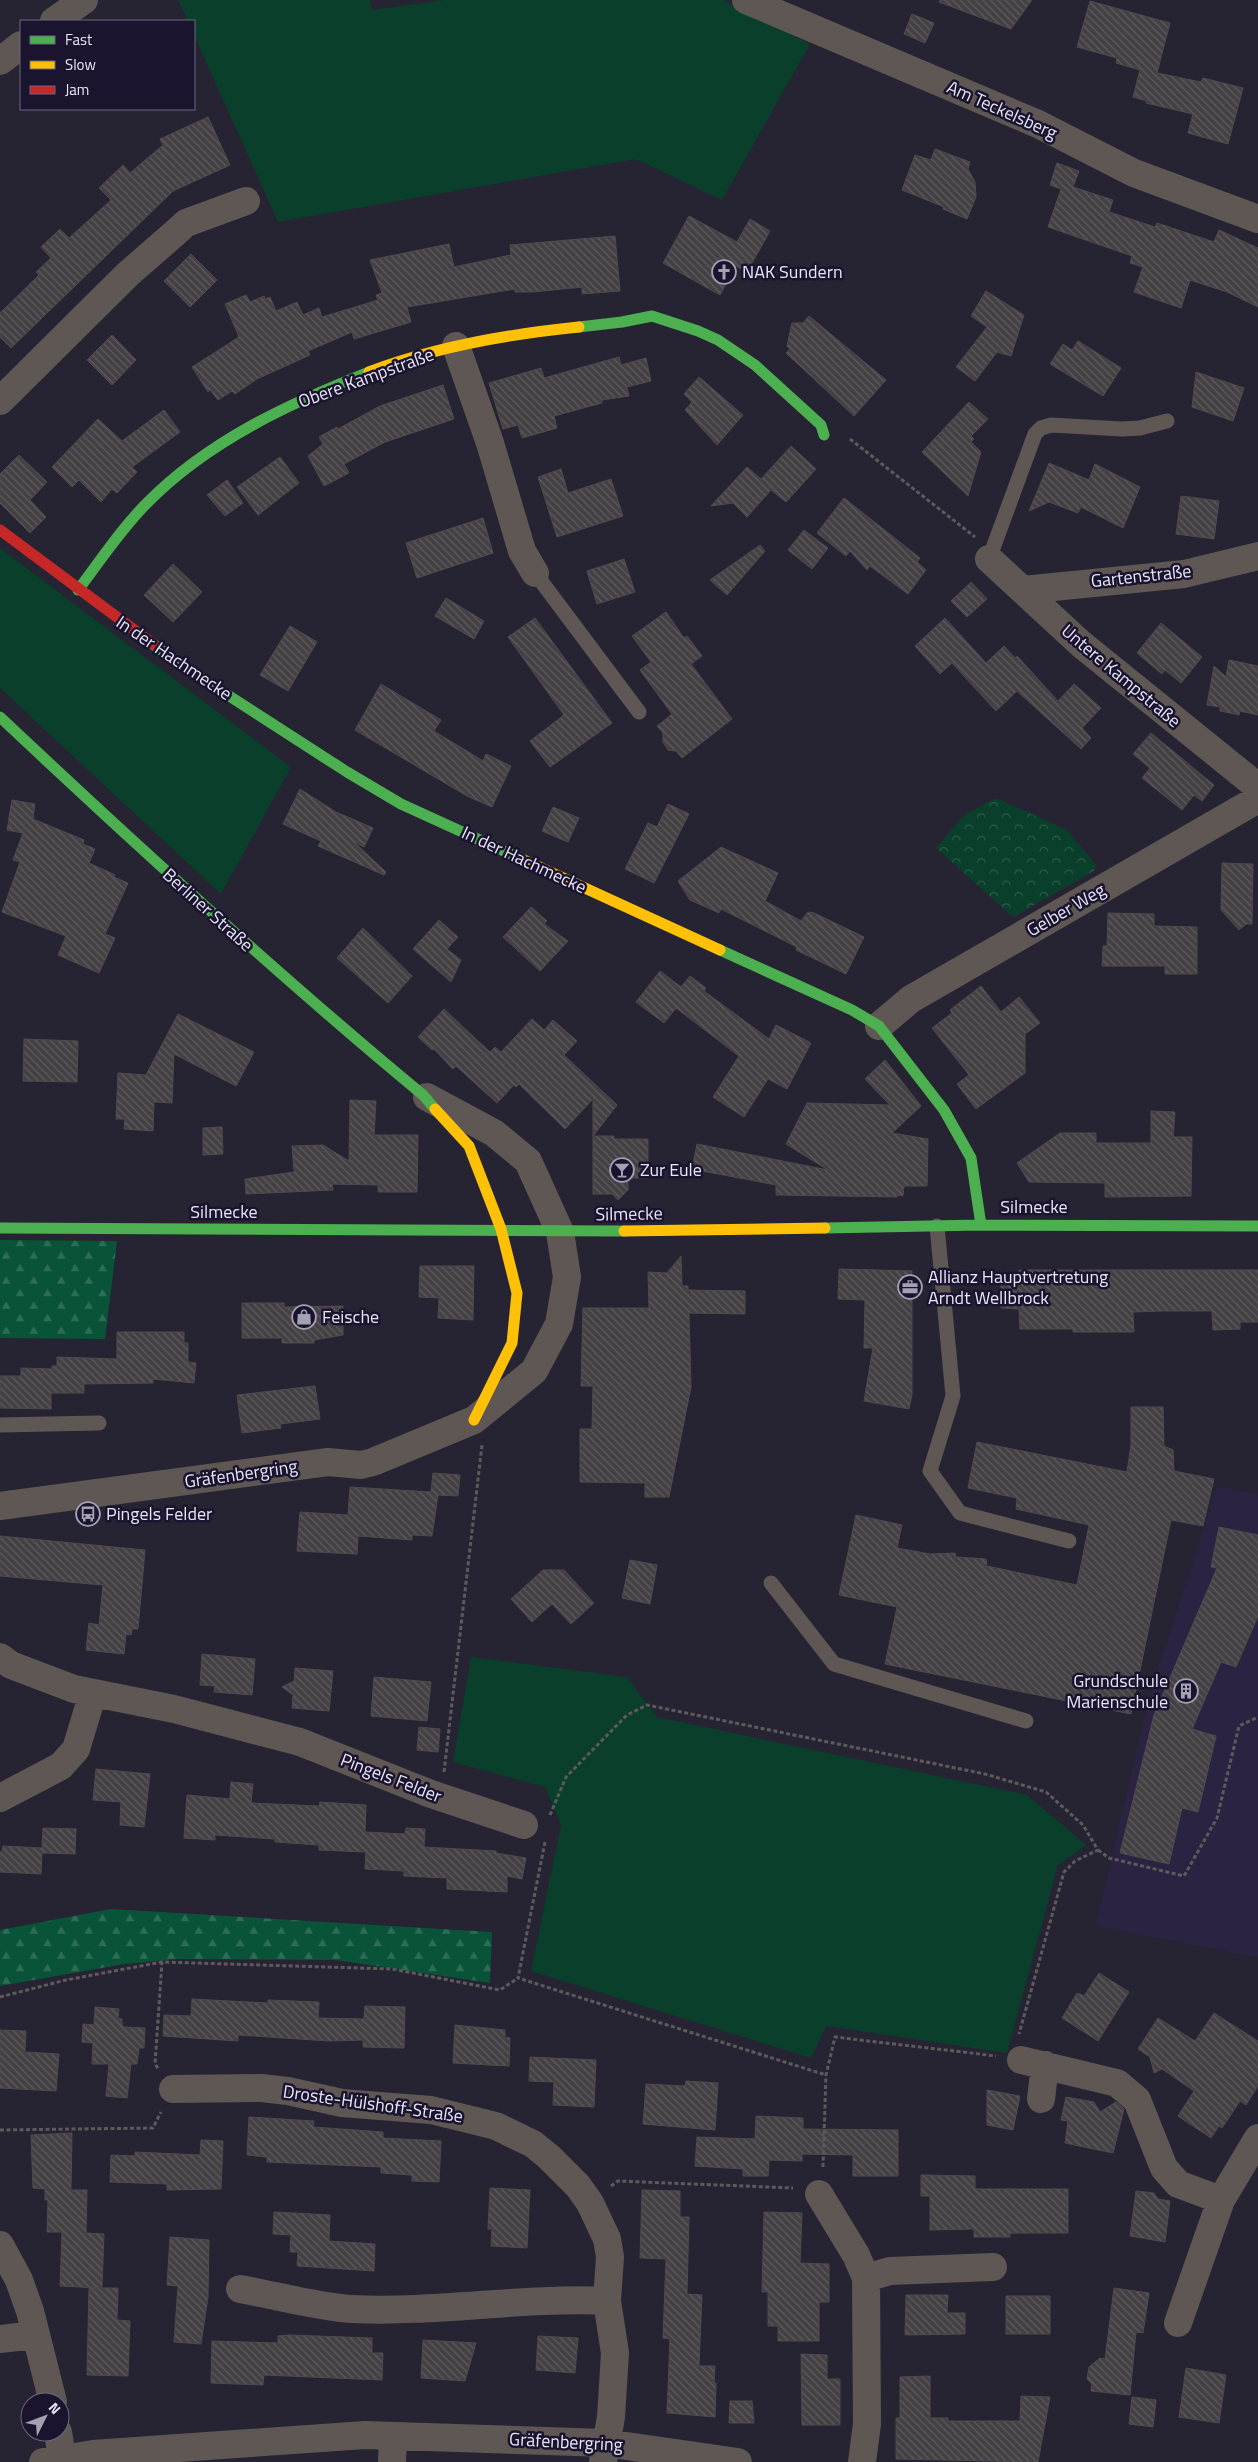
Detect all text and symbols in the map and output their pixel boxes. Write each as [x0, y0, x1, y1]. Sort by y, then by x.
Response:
legend [20, 20, 195, 110]
text: Fast [65, 28, 93, 51]
text: Slow [65, 53, 96, 76]
street label: Am Teckelsberg [943, 73, 1062, 146]
text: Jam [65, 78, 89, 101]
place label: NAK Sundern [742, 258, 843, 285]
church icon: NAK Sundern [711, 259, 737, 285]
street label: Obere Kampstraße [294, 340, 437, 415]
street label: Gartenstraße [1089, 557, 1192, 594]
street label: In der Hachmecke [111, 609, 238, 707]
street label: Untere Kampstraße [1056, 617, 1187, 734]
street label: In der Hachmecke [457, 819, 591, 900]
street label: Berliner Straße [157, 861, 260, 958]
street label: Gelber Weg [1021, 876, 1110, 943]
place label: Zur Eule [640, 1156, 702, 1183]
bar icon: Zur Eule [609, 1157, 635, 1183]
street label: Silmecke [1000, 1193, 1068, 1220]
street label: Silmecke [190, 1198, 258, 1225]
street label: Silmecke [595, 1199, 663, 1228]
place label: Allianz Hauptvertretung Arndt Wellbrock [928, 1263, 1108, 1311]
office icon: Allianz Hauptvertretung Arndt Wellbrock [897, 1274, 923, 1300]
place label: Feische [322, 1303, 379, 1330]
shop icon: Feische [291, 1304, 317, 1330]
street label: Gräfenbergring [183, 1452, 299, 1495]
place label: Pingels Felder [106, 1500, 212, 1527]
bus stop icon: Pingels Felder [75, 1501, 101, 1527]
place label: Grundschule Marienschule [1066, 1667, 1168, 1715]
building icon: Grundschule Marienschule [1173, 1678, 1199, 1704]
street label: Pingels Felder [337, 1746, 446, 1809]
street label: Droste-Hülshoff-Straße [281, 2078, 465, 2129]
north arrow [20, 2392, 70, 2442]
text: N [44, 2397, 66, 2419]
street label: Gräfenbergring [508, 2425, 624, 2458]

